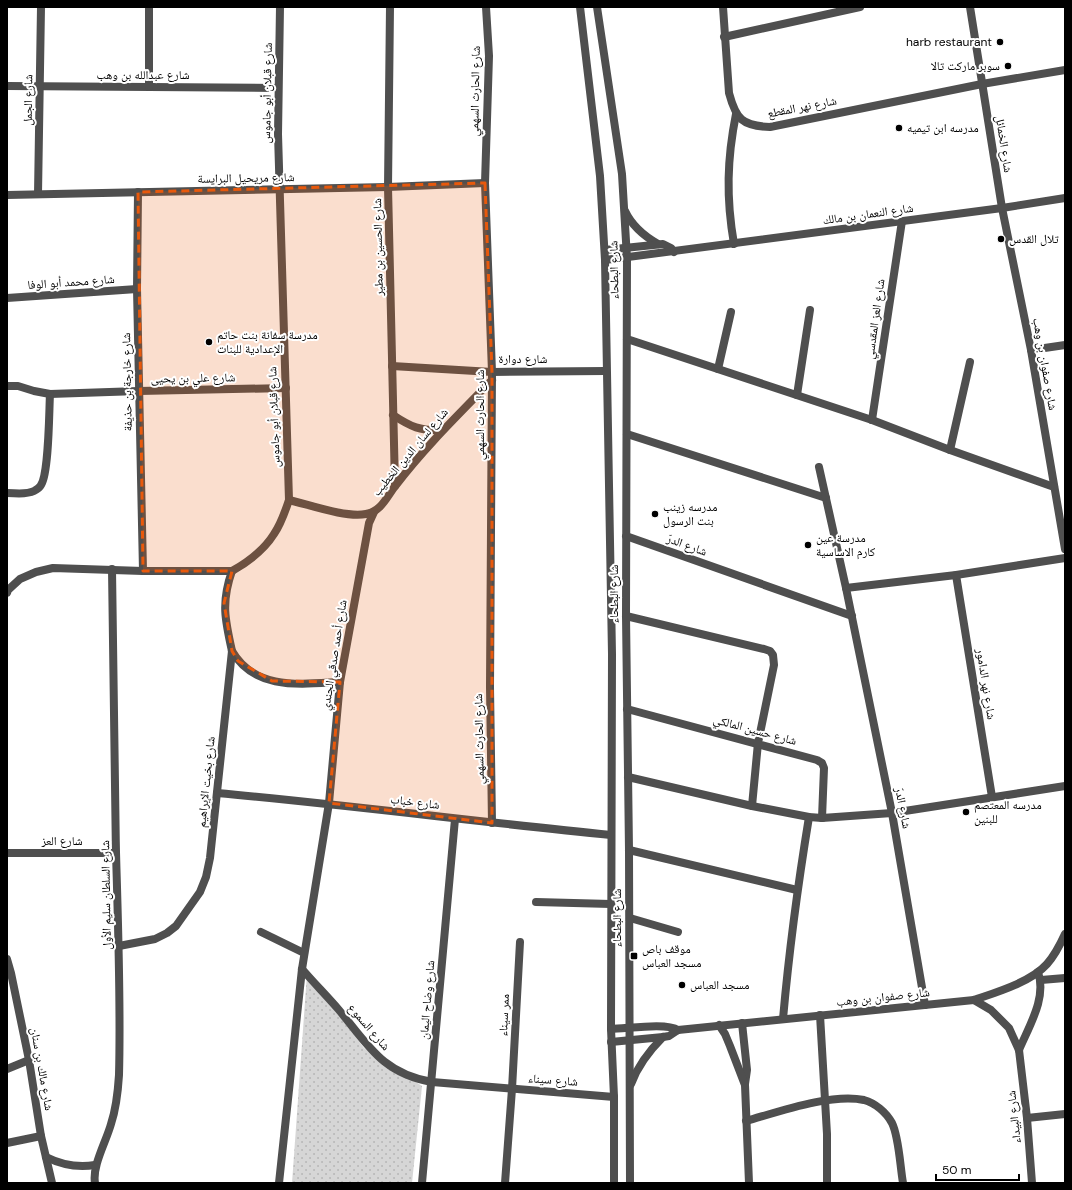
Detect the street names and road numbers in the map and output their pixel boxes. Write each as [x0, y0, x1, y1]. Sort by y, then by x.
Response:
street label: شارع قبلان أبو جاموس [258, 42, 276, 144]
street label: شارع الحارث السهمي [466, 45, 486, 136]
street label: شارع عبدالله بن وهب [96, 67, 190, 83]
street label: شارع الجمل [20, 74, 36, 126]
street label: شارع نهر المقطع [766, 92, 838, 122]
street label: شارع الخمائل [992, 114, 1016, 174]
street label: شارع مريحيل البرايسة [197, 169, 295, 187]
street label: شارع الحسين بن مطير [369, 198, 387, 297]
street label: شارع النعمان بن مالك [822, 200, 915, 228]
street label: شارع البطحاء [605, 240, 623, 300]
street label: شارع محمد أبو الوفا [27, 271, 115, 293]
street label: شارع العز المقدسي [861, 278, 891, 361]
street label: شارع صفوان بن وهب [1029, 316, 1061, 412]
street label: شارع خارجة بن حذيفة [118, 332, 136, 431]
street label: شارع دوارة [499, 351, 548, 367]
street label: شارع قبلان أبو جاموس [264, 366, 284, 468]
street label: شارع علي بن يحيى [151, 369, 236, 389]
street label: شارع الحارث السهمي [472, 370, 490, 460]
street label: شارع لسان الدين الخطيب [368, 405, 452, 499]
street label: شارع الدرّ [664, 530, 709, 560]
street label: شارع البطحاء [606, 565, 622, 623]
street label: شارع أحمد صدقي الجندي [317, 598, 353, 712]
street label: شارع نهر الدامور [972, 646, 1000, 721]
street label: شارع الحارث السهمي [470, 693, 490, 784]
street label: شارع حسين المالكي [711, 711, 799, 751]
street label: شارع بخيت الإبراهيم [193, 736, 219, 828]
street label: شارع الدرّ [891, 785, 915, 830]
street label: شارع خباب [389, 791, 441, 813]
street label: شارع العز [40, 833, 83, 849]
street label: شارع السلطان سليم الأول [97, 840, 115, 950]
street label: شارع البطحاء [609, 889, 625, 947]
street label: شارع وضاح اليمان [416, 960, 438, 1040]
street label: شارع صفوان بن وهب [836, 984, 931, 1010]
street label: ممر سيناء [495, 993, 513, 1037]
street label: شارع السموع [344, 1000, 394, 1054]
street label: شارع مالك بن سنان [27, 1026, 57, 1112]
street label: شارع سيناء [527, 1070, 579, 1090]
street label: شارع البيداء [1003, 1090, 1025, 1144]

